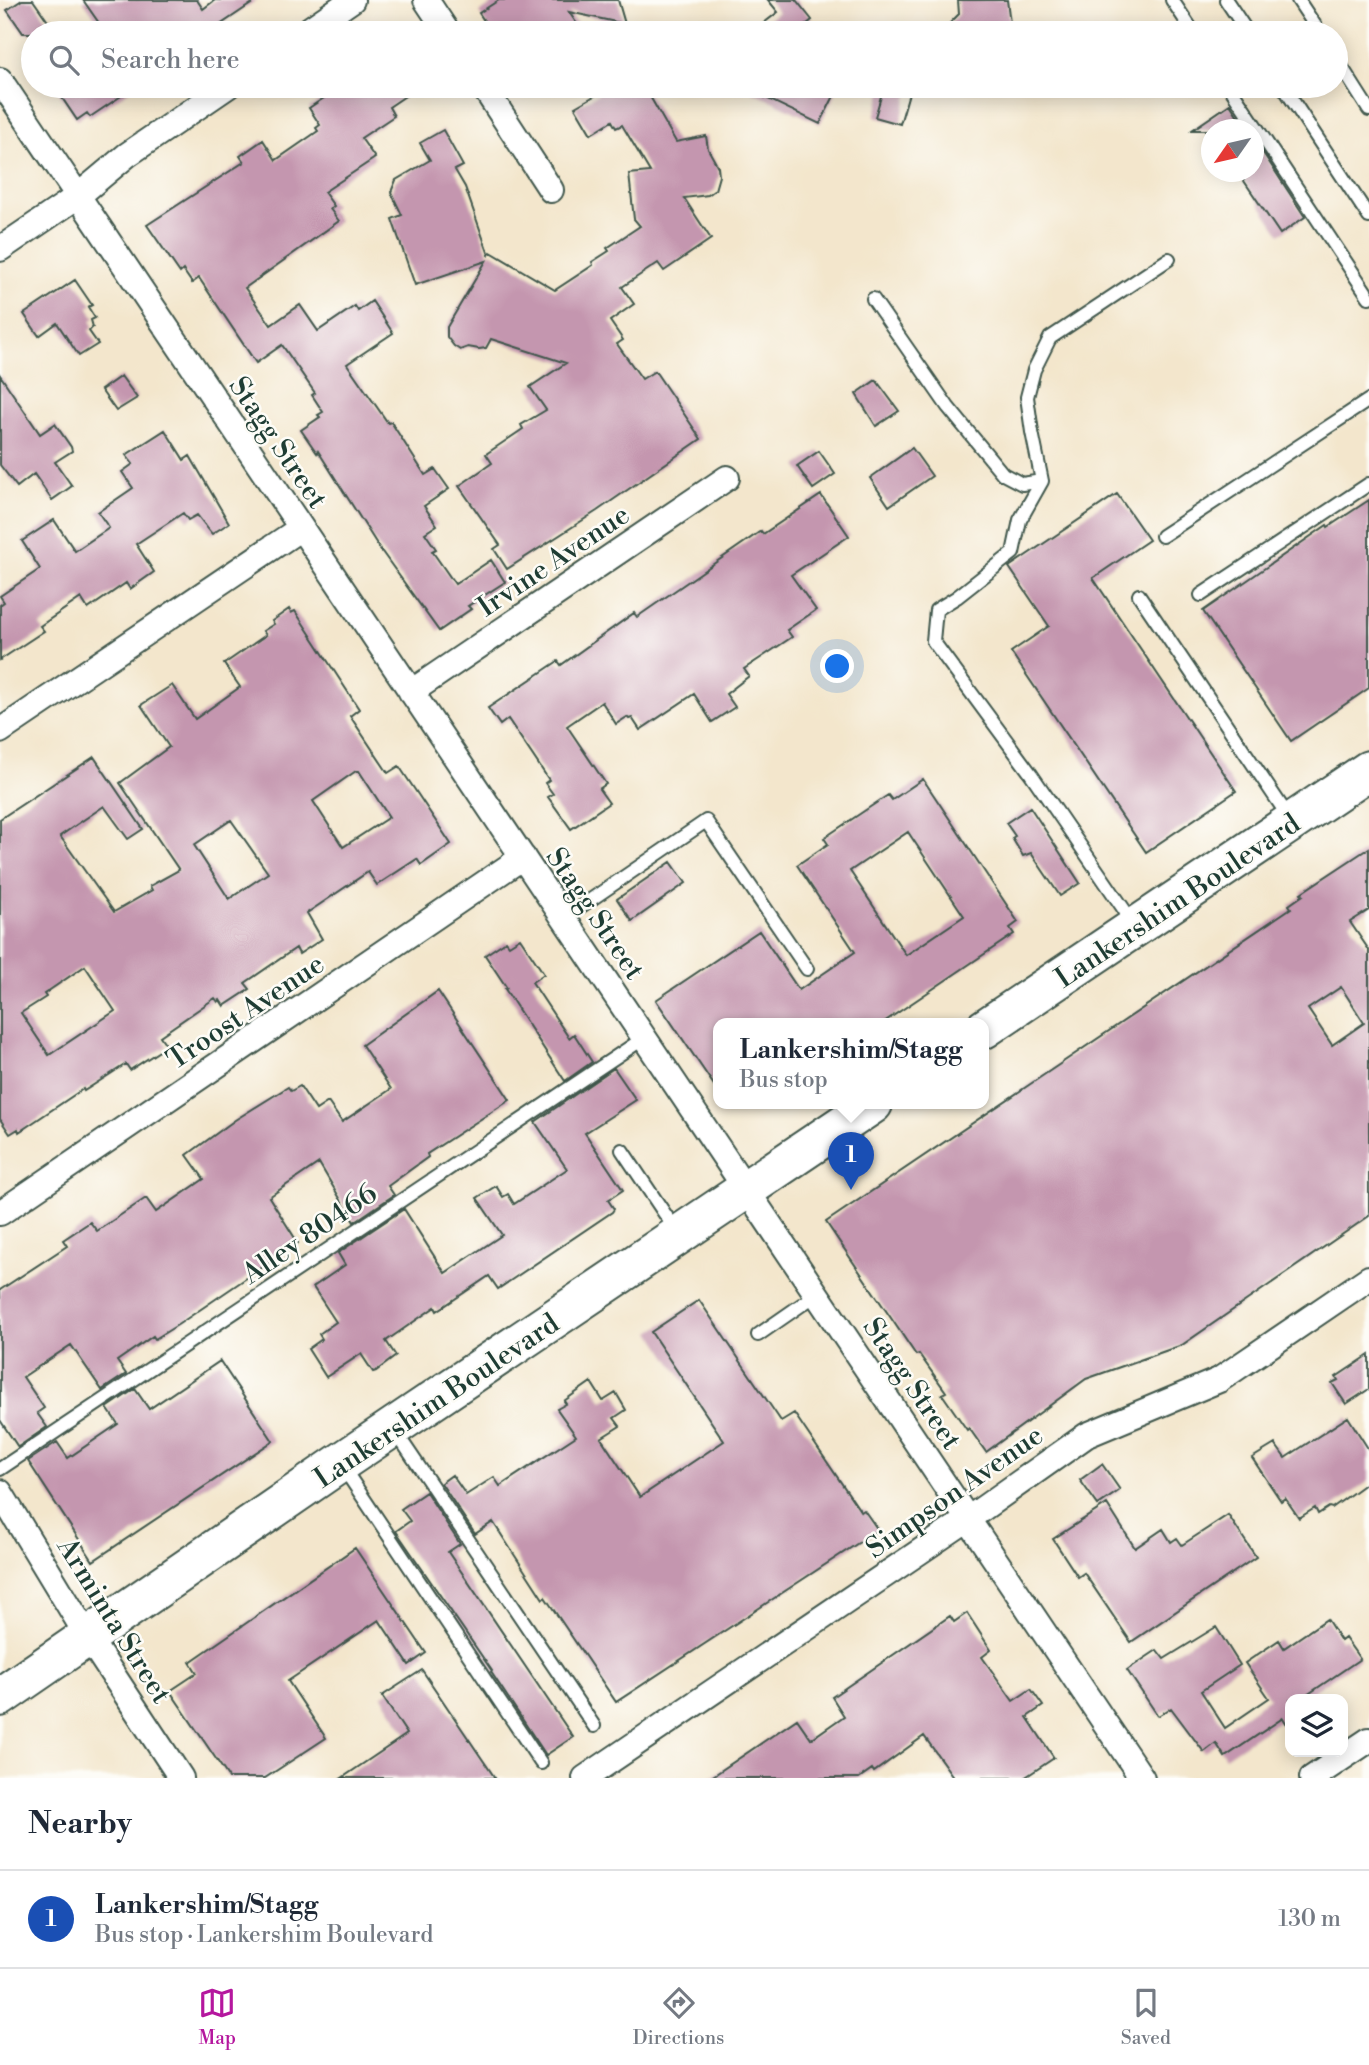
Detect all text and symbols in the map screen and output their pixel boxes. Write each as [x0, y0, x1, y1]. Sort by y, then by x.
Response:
search box [21, 21, 1348, 98]
icon: search [45, 41, 83, 79]
text: Search here [101, 44, 240, 76]
north arrow [1201, 119, 1264, 182]
street label: Stagg Street [221, 370, 335, 515]
street label: Irvine Avenue [471, 498, 637, 625]
your location [820, 649, 854, 683]
street label: Lankershim Boulevard [1049, 806, 1307, 996]
street label: Stagg Street [538, 841, 652, 986]
street label: Troost Avenue [161, 947, 331, 1078]
popup [713, 1018, 989, 1109]
text: Lankershim/Stagg [739, 1034, 963, 1066]
text: Bus stop [739, 1066, 828, 1094]
pin: 1 [828, 1132, 874, 1190]
street label: Alley 80466 [235, 1176, 384, 1293]
street label: Lankershim Boulevard [308, 1306, 566, 1496]
street label: Stagg Street [855, 1311, 969, 1456]
street label: Simpson Avenue [859, 1418, 1050, 1566]
street label: Arminta Street [48, 1531, 179, 1710]
map controls [1285, 1694, 1348, 1757]
button: layers [1285, 1694, 1348, 1757]
text: Nearby [28, 1805, 132, 1843]
text: Lankershim/Stagg [95, 1889, 318, 1921]
text: 1 [45, 1905, 57, 1933]
text: 130 m [1278, 1905, 1341, 1933]
text: Bus stop · Lankershim Boulevard [95, 1921, 433, 1949]
tab: Map [198, 1984, 236, 2050]
tab: Directions [633, 1984, 724, 2050]
tab: Saved [1121, 1984, 1171, 2050]

